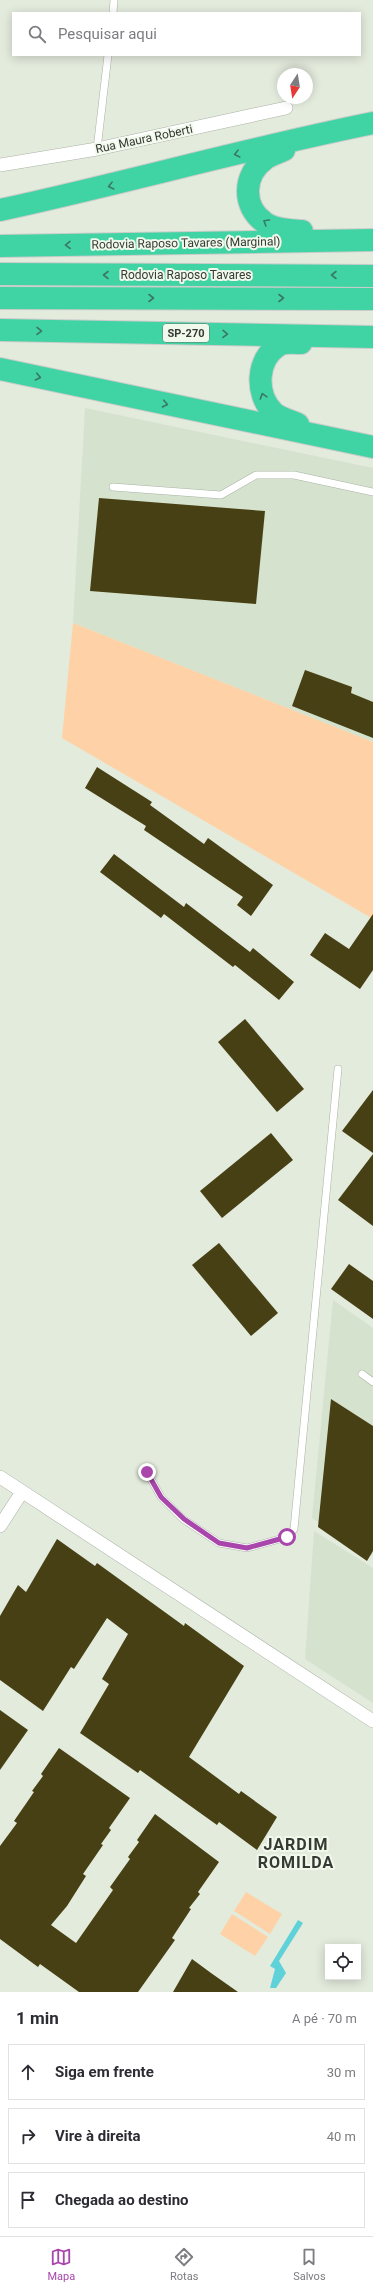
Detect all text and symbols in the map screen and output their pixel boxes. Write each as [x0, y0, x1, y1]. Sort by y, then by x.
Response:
search box [12, 12, 361, 56]
icon: search [26, 23, 48, 45]
text: Pesquisar aqui [58, 25, 157, 43]
north arrow [277, 68, 313, 104]
street label: Rua Maura Roberti [94, 122, 194, 156]
one-way arrow [234, 149, 241, 158]
one-way arrow [108, 181, 114, 189]
one-way arrow [263, 220, 270, 227]
street label: Rodovia Raposo Tavares (Marginal) [91, 234, 281, 252]
one-way arrow [65, 241, 71, 249]
street label: Rodovia Raposo Tavares [121, 268, 251, 282]
one-way arrow [103, 271, 109, 279]
one-way arrow [331, 271, 337, 279]
one-way arrow [148, 294, 154, 302]
one-way arrow [278, 294, 284, 302]
road number: SP-270 [163, 324, 209, 342]
one-way arrow [36, 327, 42, 335]
one-way arrow [222, 330, 228, 338]
one-way arrow [35, 372, 41, 380]
one-way arrow [259, 392, 268, 399]
one-way arrow [162, 399, 169, 407]
route end [138, 1463, 156, 1481]
route start [278, 1528, 296, 1546]
district label: JARDIM ROMILDA [258, 1835, 334, 1872]
map controls [325, 1944, 361, 1980]
button: locate [325, 1944, 361, 1980]
text: 1 min [16, 2008, 59, 2028]
text: A pé · 70 m [292, 2011, 357, 2026]
icon: ahead [17, 2061, 39, 2083]
text: Siga em frente [55, 2063, 154, 2081]
text: 30 m [327, 2065, 356, 2080]
icon: right [17, 2125, 39, 2147]
text: Vire à direita [55, 2127, 141, 2145]
text: 40 m [327, 2129, 356, 2144]
icon: arrive [17, 2189, 39, 2211]
text: Chegada ao destino [55, 2191, 189, 2209]
tab: Mapa [47, 2246, 75, 2283]
tab: Rotas [170, 2246, 198, 2283]
tab: Salvos [293, 2246, 326, 2283]

